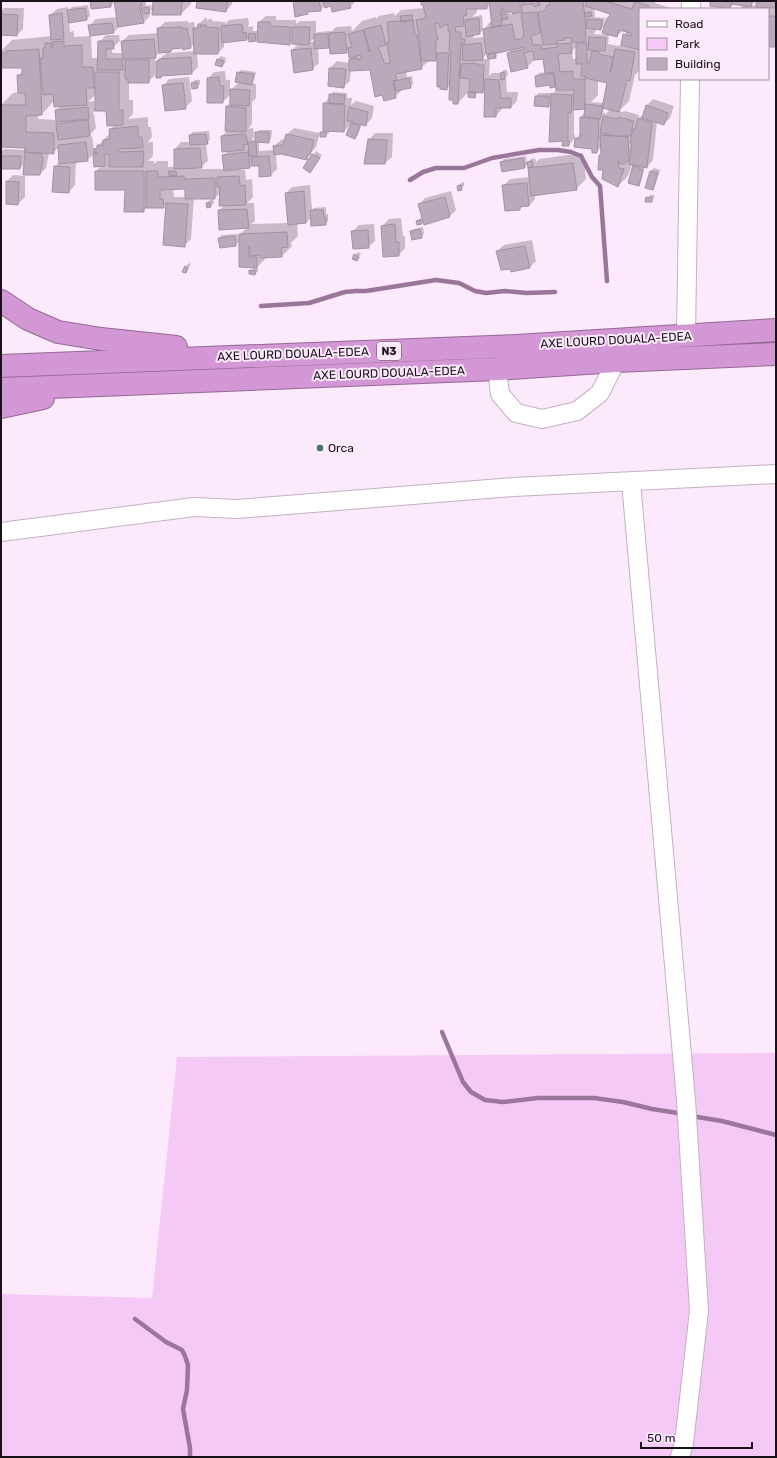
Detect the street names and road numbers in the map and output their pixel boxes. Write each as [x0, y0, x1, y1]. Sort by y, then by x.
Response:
street label: AXE LOURD DOUALA-EDEA [540, 329, 692, 351]
road number: N3 [377, 342, 401, 360]
street label: AXE LOURD DOUALA-EDEA [217, 344, 369, 364]
street label: AXE LOURD DOUALA-EDEA [313, 363, 465, 383]

